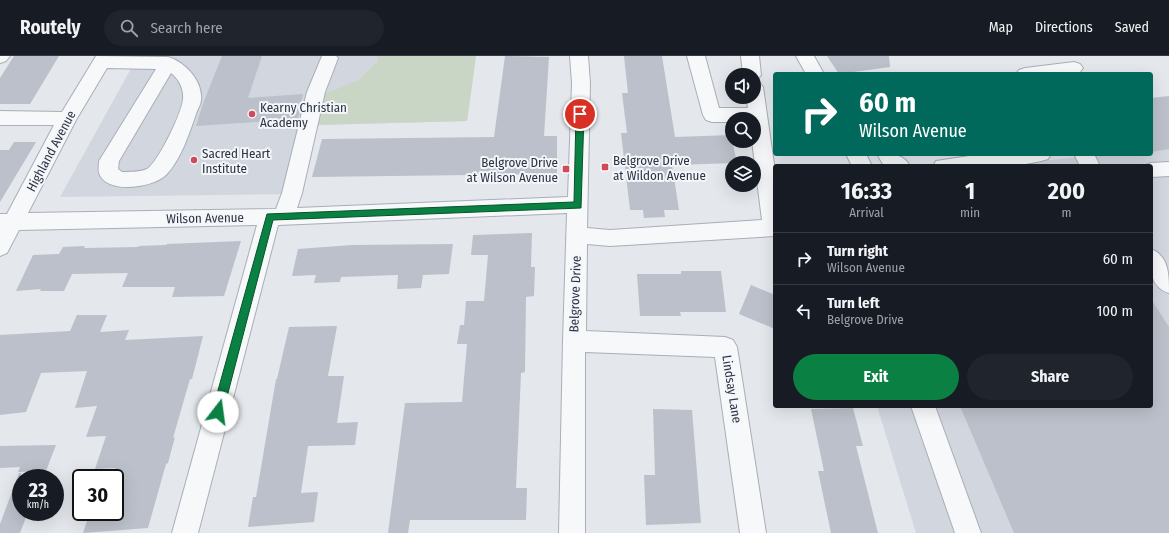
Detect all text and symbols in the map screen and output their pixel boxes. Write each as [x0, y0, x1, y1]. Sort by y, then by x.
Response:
search box [104, 10, 384, 46]
text: Routely [20, 16, 80, 39]
icon: search [118, 17, 140, 39]
text: Search here [150, 19, 223, 37]
text: Map [989, 19, 1013, 36]
text: Directions [1035, 19, 1093, 36]
text: Saved [1115, 19, 1149, 36]
map controls [725, 68, 761, 192]
button: sound [725, 68, 761, 104]
text: 60 m [859, 86, 916, 119]
icon: right [793, 88, 845, 140]
pin [563, 97, 597, 131]
place label: Kearny Christian Academy [260, 100, 347, 130]
icon: arrive [569, 103, 591, 125]
street label: Highland Avenue [23, 108, 79, 194]
marker: Kearny Christian Academy [247, 109, 257, 119]
button: search [725, 112, 761, 148]
text: Wilson Avenue [859, 120, 967, 142]
place label: Sacred Heart Institute [202, 146, 271, 176]
place label: Belgrove Drive at Wildon Avenue [613, 153, 706, 183]
marker: Sacred Heart Institute [189, 155, 199, 165]
place label: Belgrove Drive at Wilson Avenue [467, 155, 558, 185]
button: layers [725, 156, 761, 192]
marker: Belgrove Drive at Wildon Avenue [600, 162, 610, 172]
marker: Belgrove Drive at Wilson Avenue [561, 164, 571, 174]
text: 16:33 [841, 177, 892, 205]
text: 1 [965, 177, 975, 205]
text: 200 [1048, 177, 1085, 205]
text: Arrival [849, 205, 884, 220]
text: min [960, 205, 980, 220]
text: m [1062, 205, 1072, 220]
street label: Wilson Avenue [166, 210, 244, 226]
text: Turn right [827, 242, 888, 260]
icon: right [793, 248, 815, 270]
text: 60 m [1103, 250, 1133, 268]
street label: Belgrove Drive [566, 255, 584, 333]
text: Wilson Avenue [827, 260, 905, 275]
text: Turn left [827, 294, 880, 312]
icon: left [793, 300, 815, 322]
text: 100 m [1096, 302, 1133, 320]
text: Belgrove Drive [827, 312, 904, 327]
street label: Lindsay Lane [719, 354, 745, 424]
button: Exit [793, 354, 959, 400]
button: Share [967, 354, 1133, 400]
position arrow [197, 391, 239, 433]
speed limit sign: 30 [72, 469, 124, 521]
text: 23 [29, 478, 47, 502]
text: km/h [27, 499, 49, 511]

